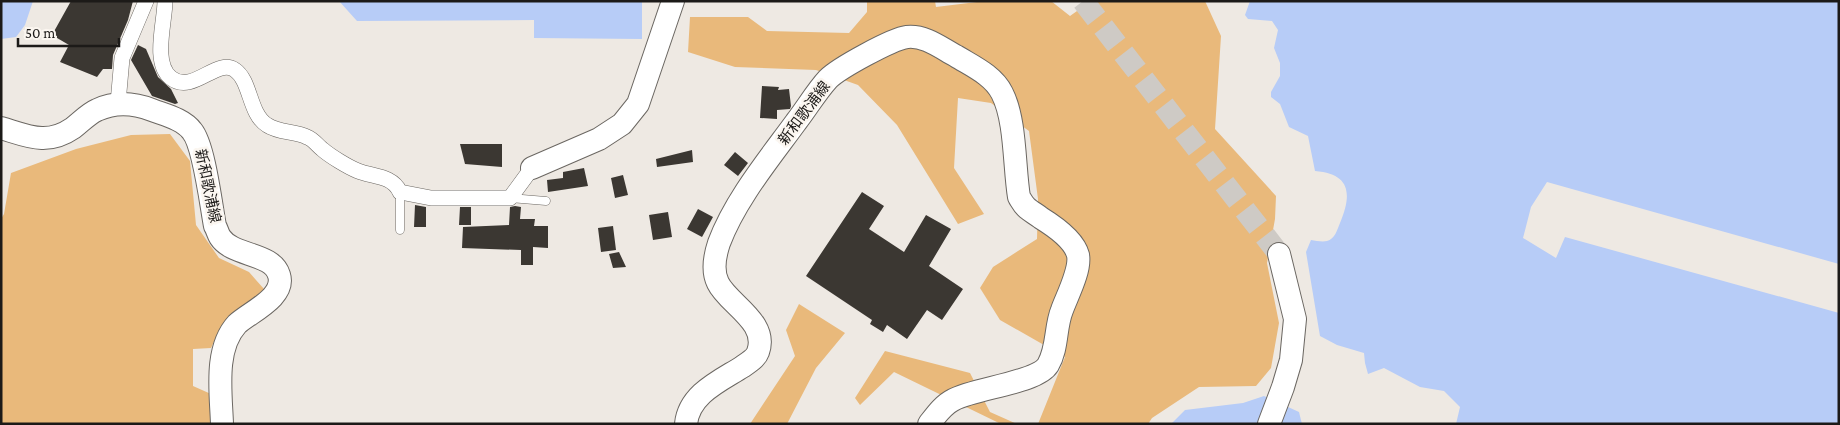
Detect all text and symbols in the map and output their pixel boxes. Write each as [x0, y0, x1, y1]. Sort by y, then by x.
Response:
scale bar [18, 15, 119, 47]
text: 50 m [25, 25, 55, 41]
street label: 新和歌浦線 [774, 78, 833, 148]
street label: 新和歌浦線 [192, 147, 225, 224]

